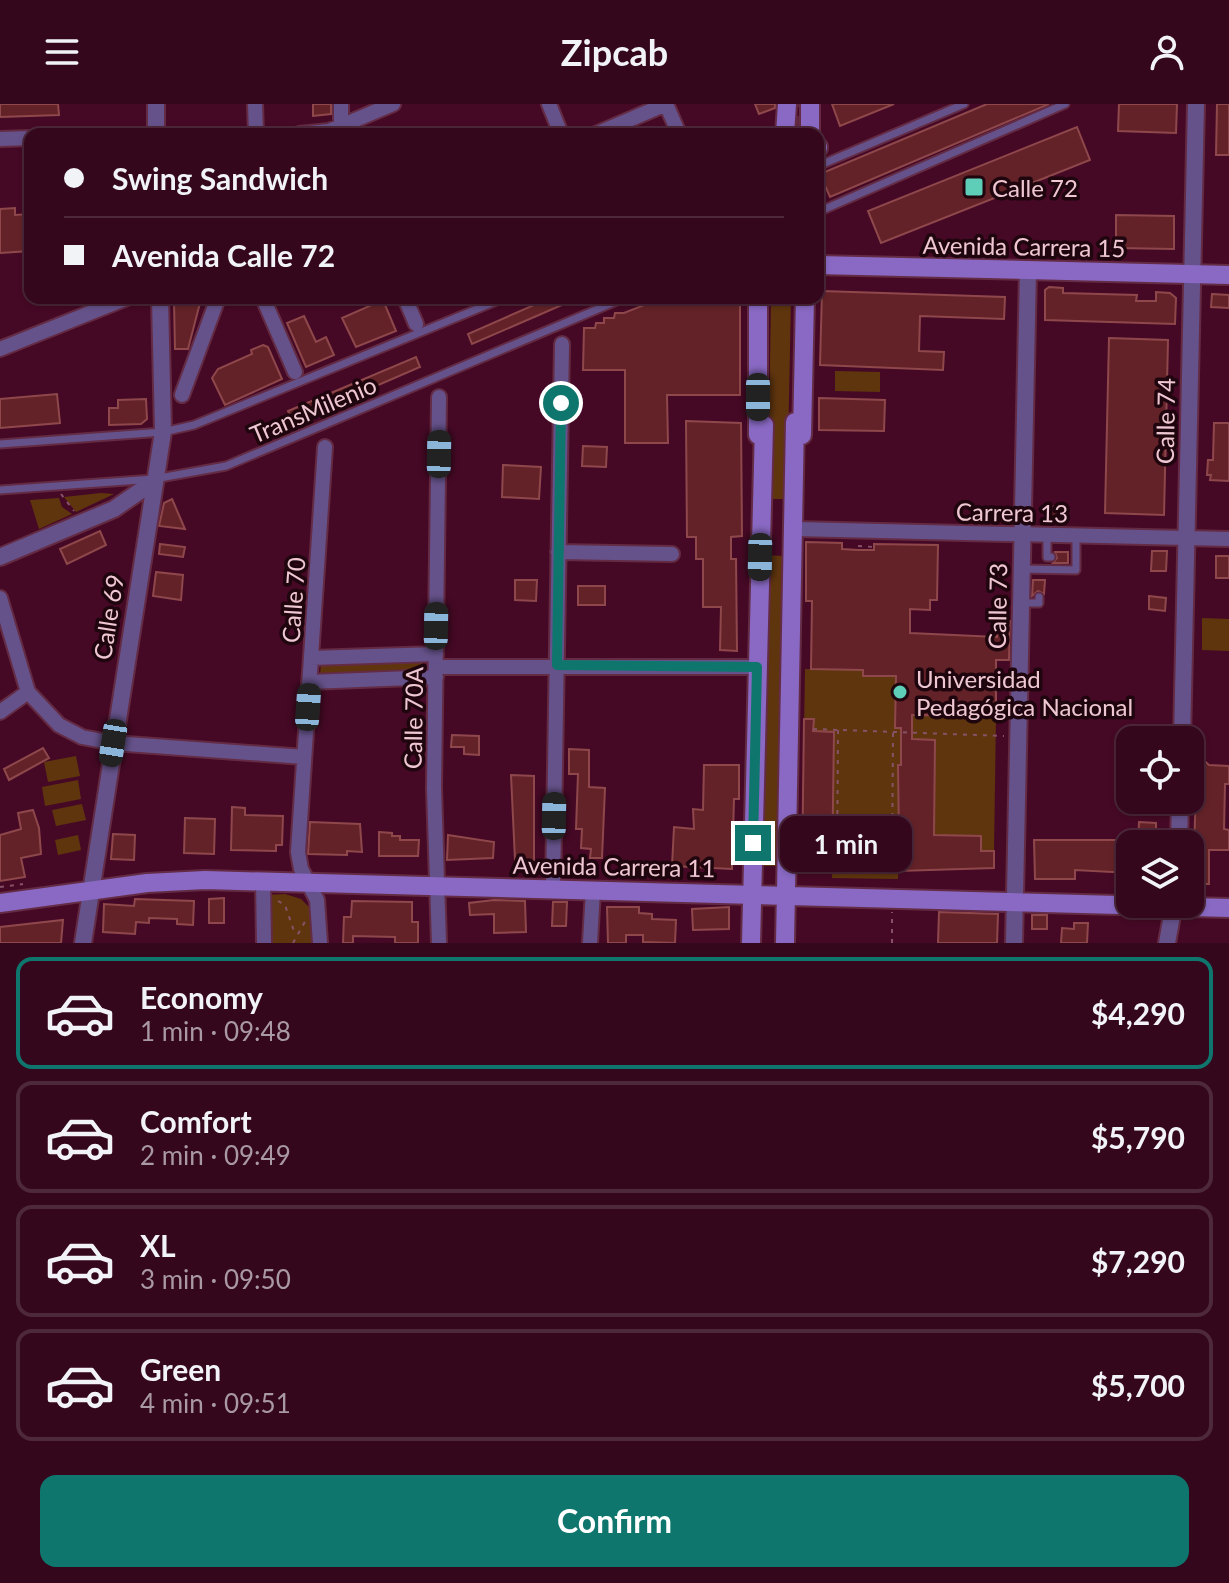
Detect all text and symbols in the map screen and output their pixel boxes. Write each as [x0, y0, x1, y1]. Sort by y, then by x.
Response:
icon: menu [40, 30, 84, 74]
text: Zipcab [561, 30, 668, 74]
icon: person [1145, 30, 1189, 74]
text: Swing Sandwich [112, 160, 328, 196]
place label: Calle 72 [992, 173, 1078, 202]
marker: Calle 72 [963, 176, 985, 198]
street label: Avenida Carrera 15 [922, 230, 1126, 262]
text: Avenida Calle 72 [112, 237, 335, 273]
street label: TransMilenio [245, 369, 381, 449]
car [746, 373, 770, 421]
street label: Calle 74 [1150, 378, 1180, 464]
route start [543, 385, 579, 421]
car [427, 430, 451, 478]
street label: Carrera 13 [956, 497, 1068, 527]
car [748, 533, 772, 581]
street label: Calle 70 [276, 556, 310, 644]
street label: Calle 73 [982, 563, 1012, 649]
street label: Calle 69 [87, 572, 129, 662]
car [424, 602, 448, 650]
place label: Universidad Pedagógica Nacional [916, 664, 1133, 721]
street label: Calle 70A [398, 666, 428, 769]
car [294, 682, 322, 732]
marker: Universidad Pedagógica Nacional [891, 683, 909, 701]
car [97, 717, 129, 769]
map controls [1116, 726, 1204, 918]
button: locate [1116, 726, 1204, 814]
car [542, 792, 566, 840]
callout: 1 min [781, 815, 913, 871]
route end [735, 825, 771, 861]
text: 1 min [814, 828, 878, 860]
button: layers [1116, 830, 1204, 918]
street label: Avenida Carrera 11 [512, 850, 716, 882]
icon: car [44, 977, 116, 1049]
text: Economy [140, 979, 263, 1015]
text: $4,290 [1091, 995, 1185, 1031]
text: 1 min · 09:48 [140, 1015, 291, 1047]
icon: car [44, 1101, 116, 1173]
text: Comfort [140, 1103, 252, 1139]
text: $5,790 [1091, 1119, 1185, 1155]
text: 2 min · 09:49 [140, 1139, 291, 1171]
icon: car [44, 1225, 116, 1297]
text: XL [140, 1227, 176, 1263]
text: $7,290 [1091, 1243, 1185, 1279]
text: 3 min · 09:50 [140, 1263, 291, 1295]
icon: car [44, 1349, 116, 1421]
text: Green [140, 1351, 221, 1387]
text: $5,700 [1091, 1367, 1185, 1403]
text: 4 min · 09:51 [140, 1387, 291, 1419]
button: Confirm [40, 1475, 1189, 1567]

